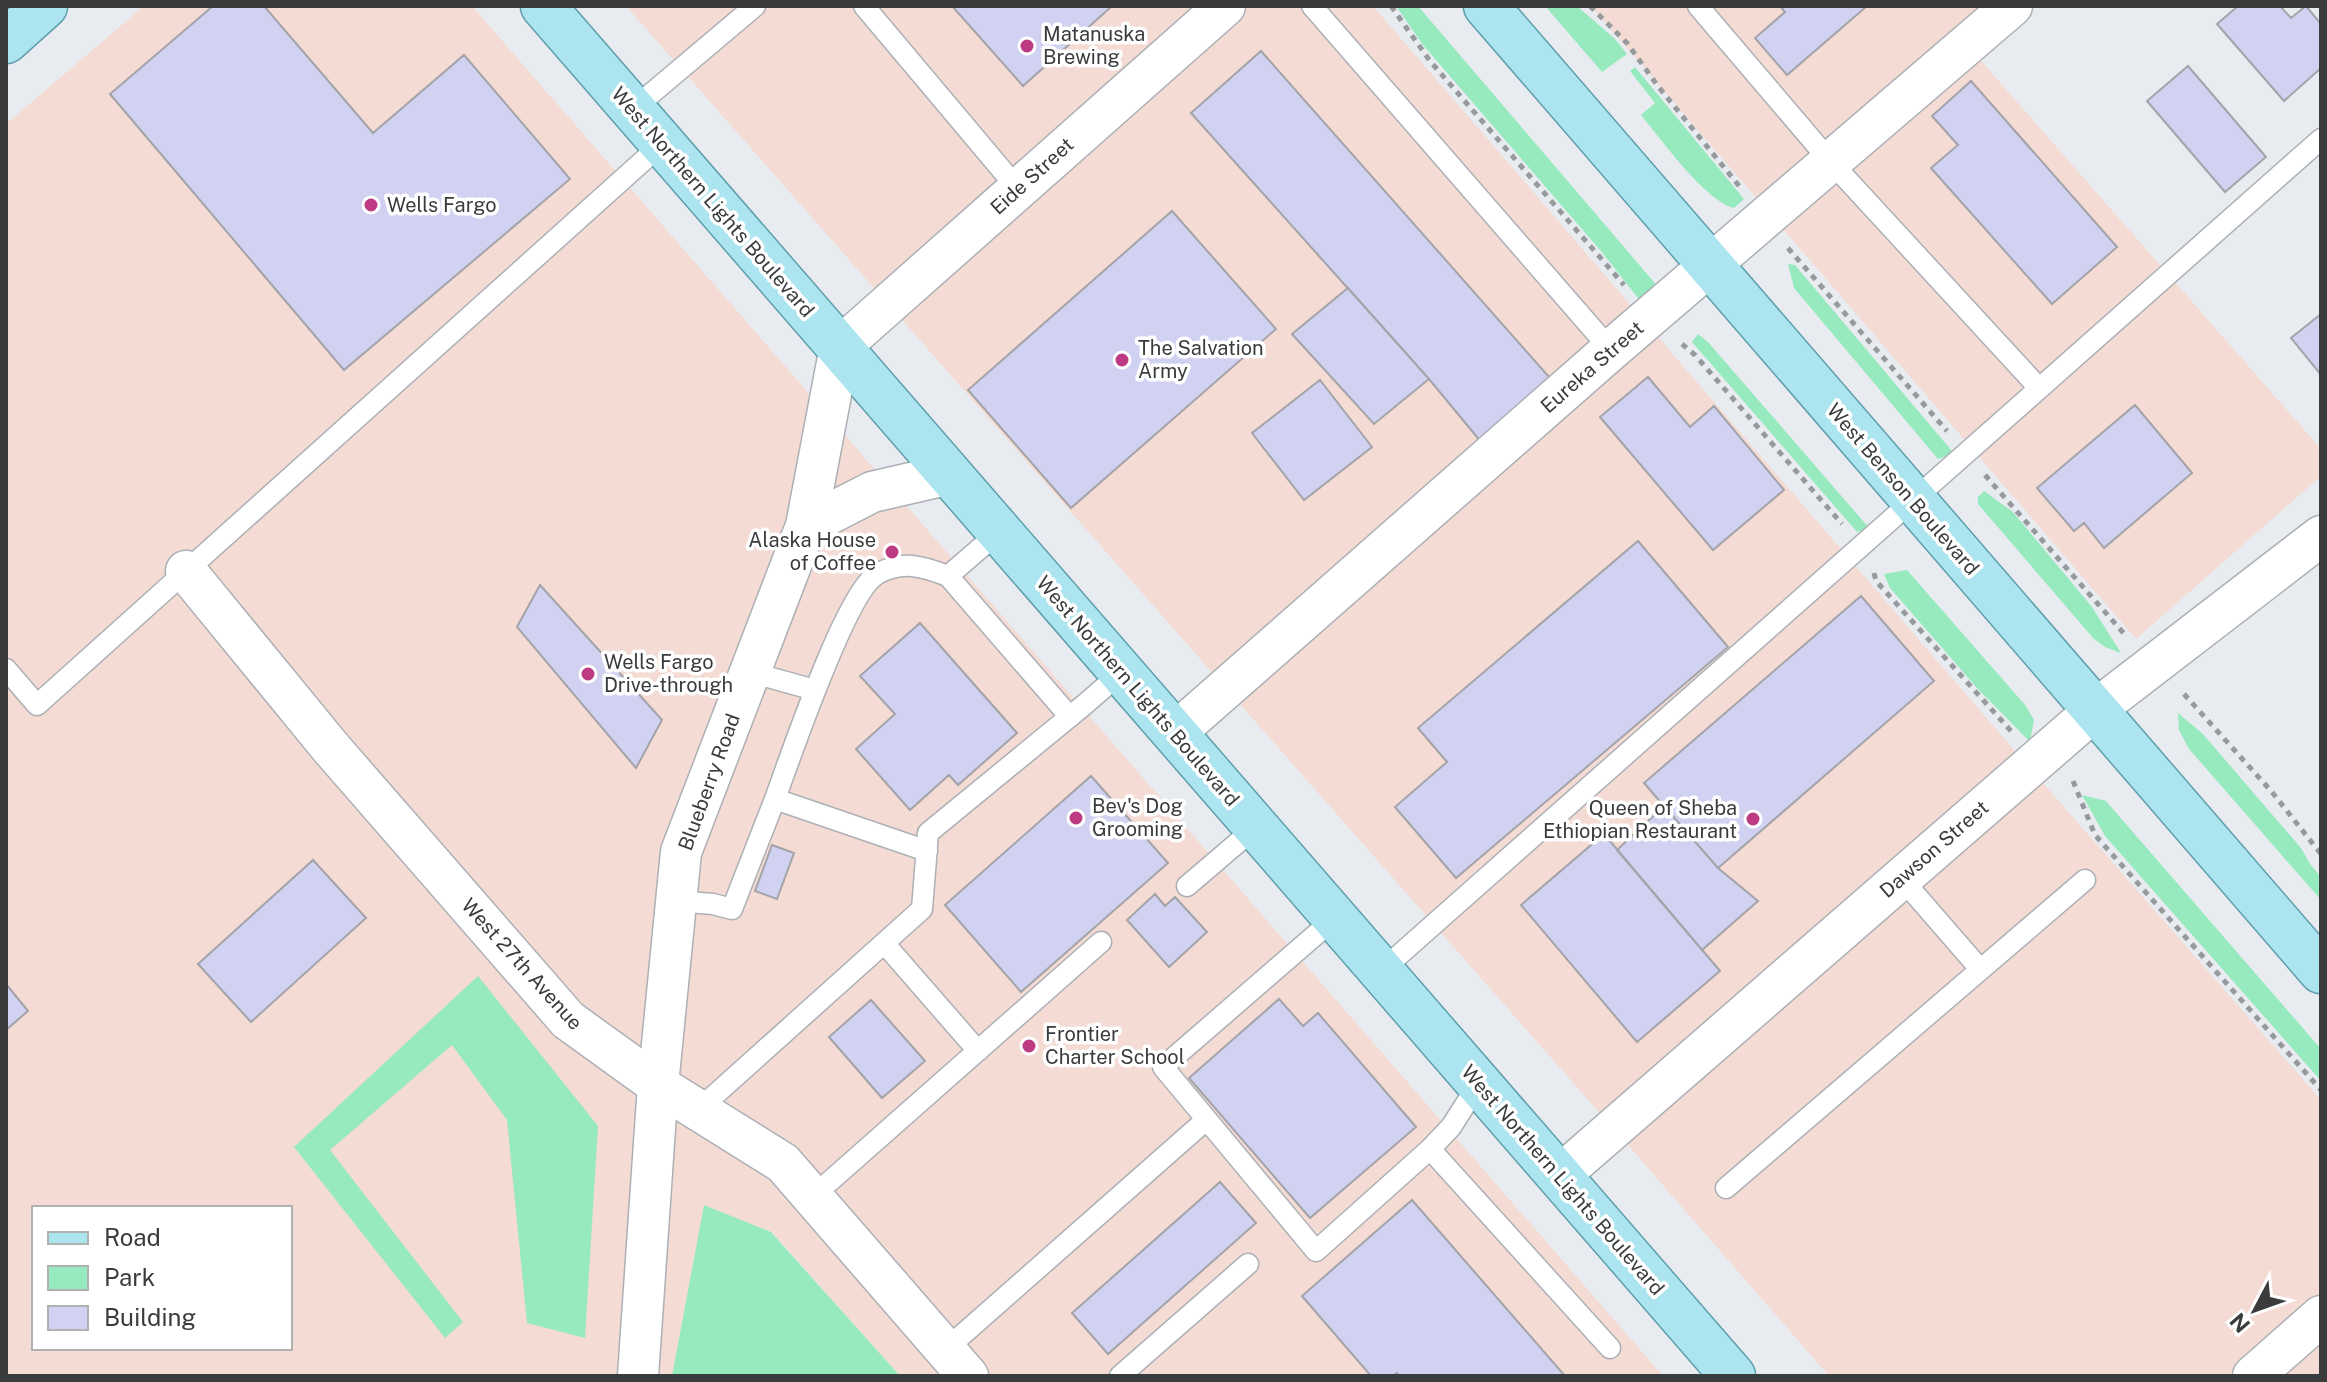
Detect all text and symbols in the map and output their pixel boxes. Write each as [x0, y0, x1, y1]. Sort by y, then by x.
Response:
place label: Matanuska Brewing [1043, 22, 1145, 69]
marker: Matanuska Brewing [1018, 37, 1036, 55]
street label: West Northern Lights Boulevard [607, 82, 819, 322]
street label: Eide Street [986, 132, 1078, 220]
place label: Wells Fargo [387, 193, 497, 217]
marker: Wells Fargo [362, 196, 380, 214]
street label: Eureka Street [1536, 316, 1648, 418]
place label: The Salvation Army [1138, 336, 1264, 383]
marker: The Salvation Army [1113, 351, 1131, 369]
street label: West Benson Boulevard [1822, 398, 1984, 580]
place label: Alaska House of Coffee [748, 528, 876, 575]
marker: Alaska House of Coffee [883, 543, 901, 561]
street label: West Northern Lights Boulevard [1032, 571, 1244, 811]
place label: Wells Fargo Drive-through [604, 650, 733, 697]
marker: Wells Fargo Drive-through [579, 665, 597, 683]
street label: Blueberry Road [673, 710, 745, 854]
place label: Bev's Dog Grooming [1092, 794, 1183, 841]
street label: Dawson Street [1875, 795, 1993, 903]
place label: Queen of Sheba Ethiopian Restaurant [1543, 796, 1737, 843]
marker: Bev's Dog Grooming [1067, 809, 1085, 827]
marker: Queen of Sheba Ethiopian Restaurant [1744, 810, 1762, 828]
street label: West 27th Avenue [457, 893, 587, 1035]
place label: Frontier Charter School [1045, 1022, 1185, 1069]
marker: Frontier Charter School [1020, 1037, 1038, 1055]
street label: West Northern Lights Boulevard [1457, 1060, 1669, 1300]
legend [32, 1206, 292, 1350]
text: Road [104, 1223, 161, 1251]
text: Park [104, 1263, 155, 1291]
north arrow [2215, 1270, 2295, 1350]
text: Building [104, 1303, 196, 1331]
text: N [2224, 1308, 2255, 1338]

